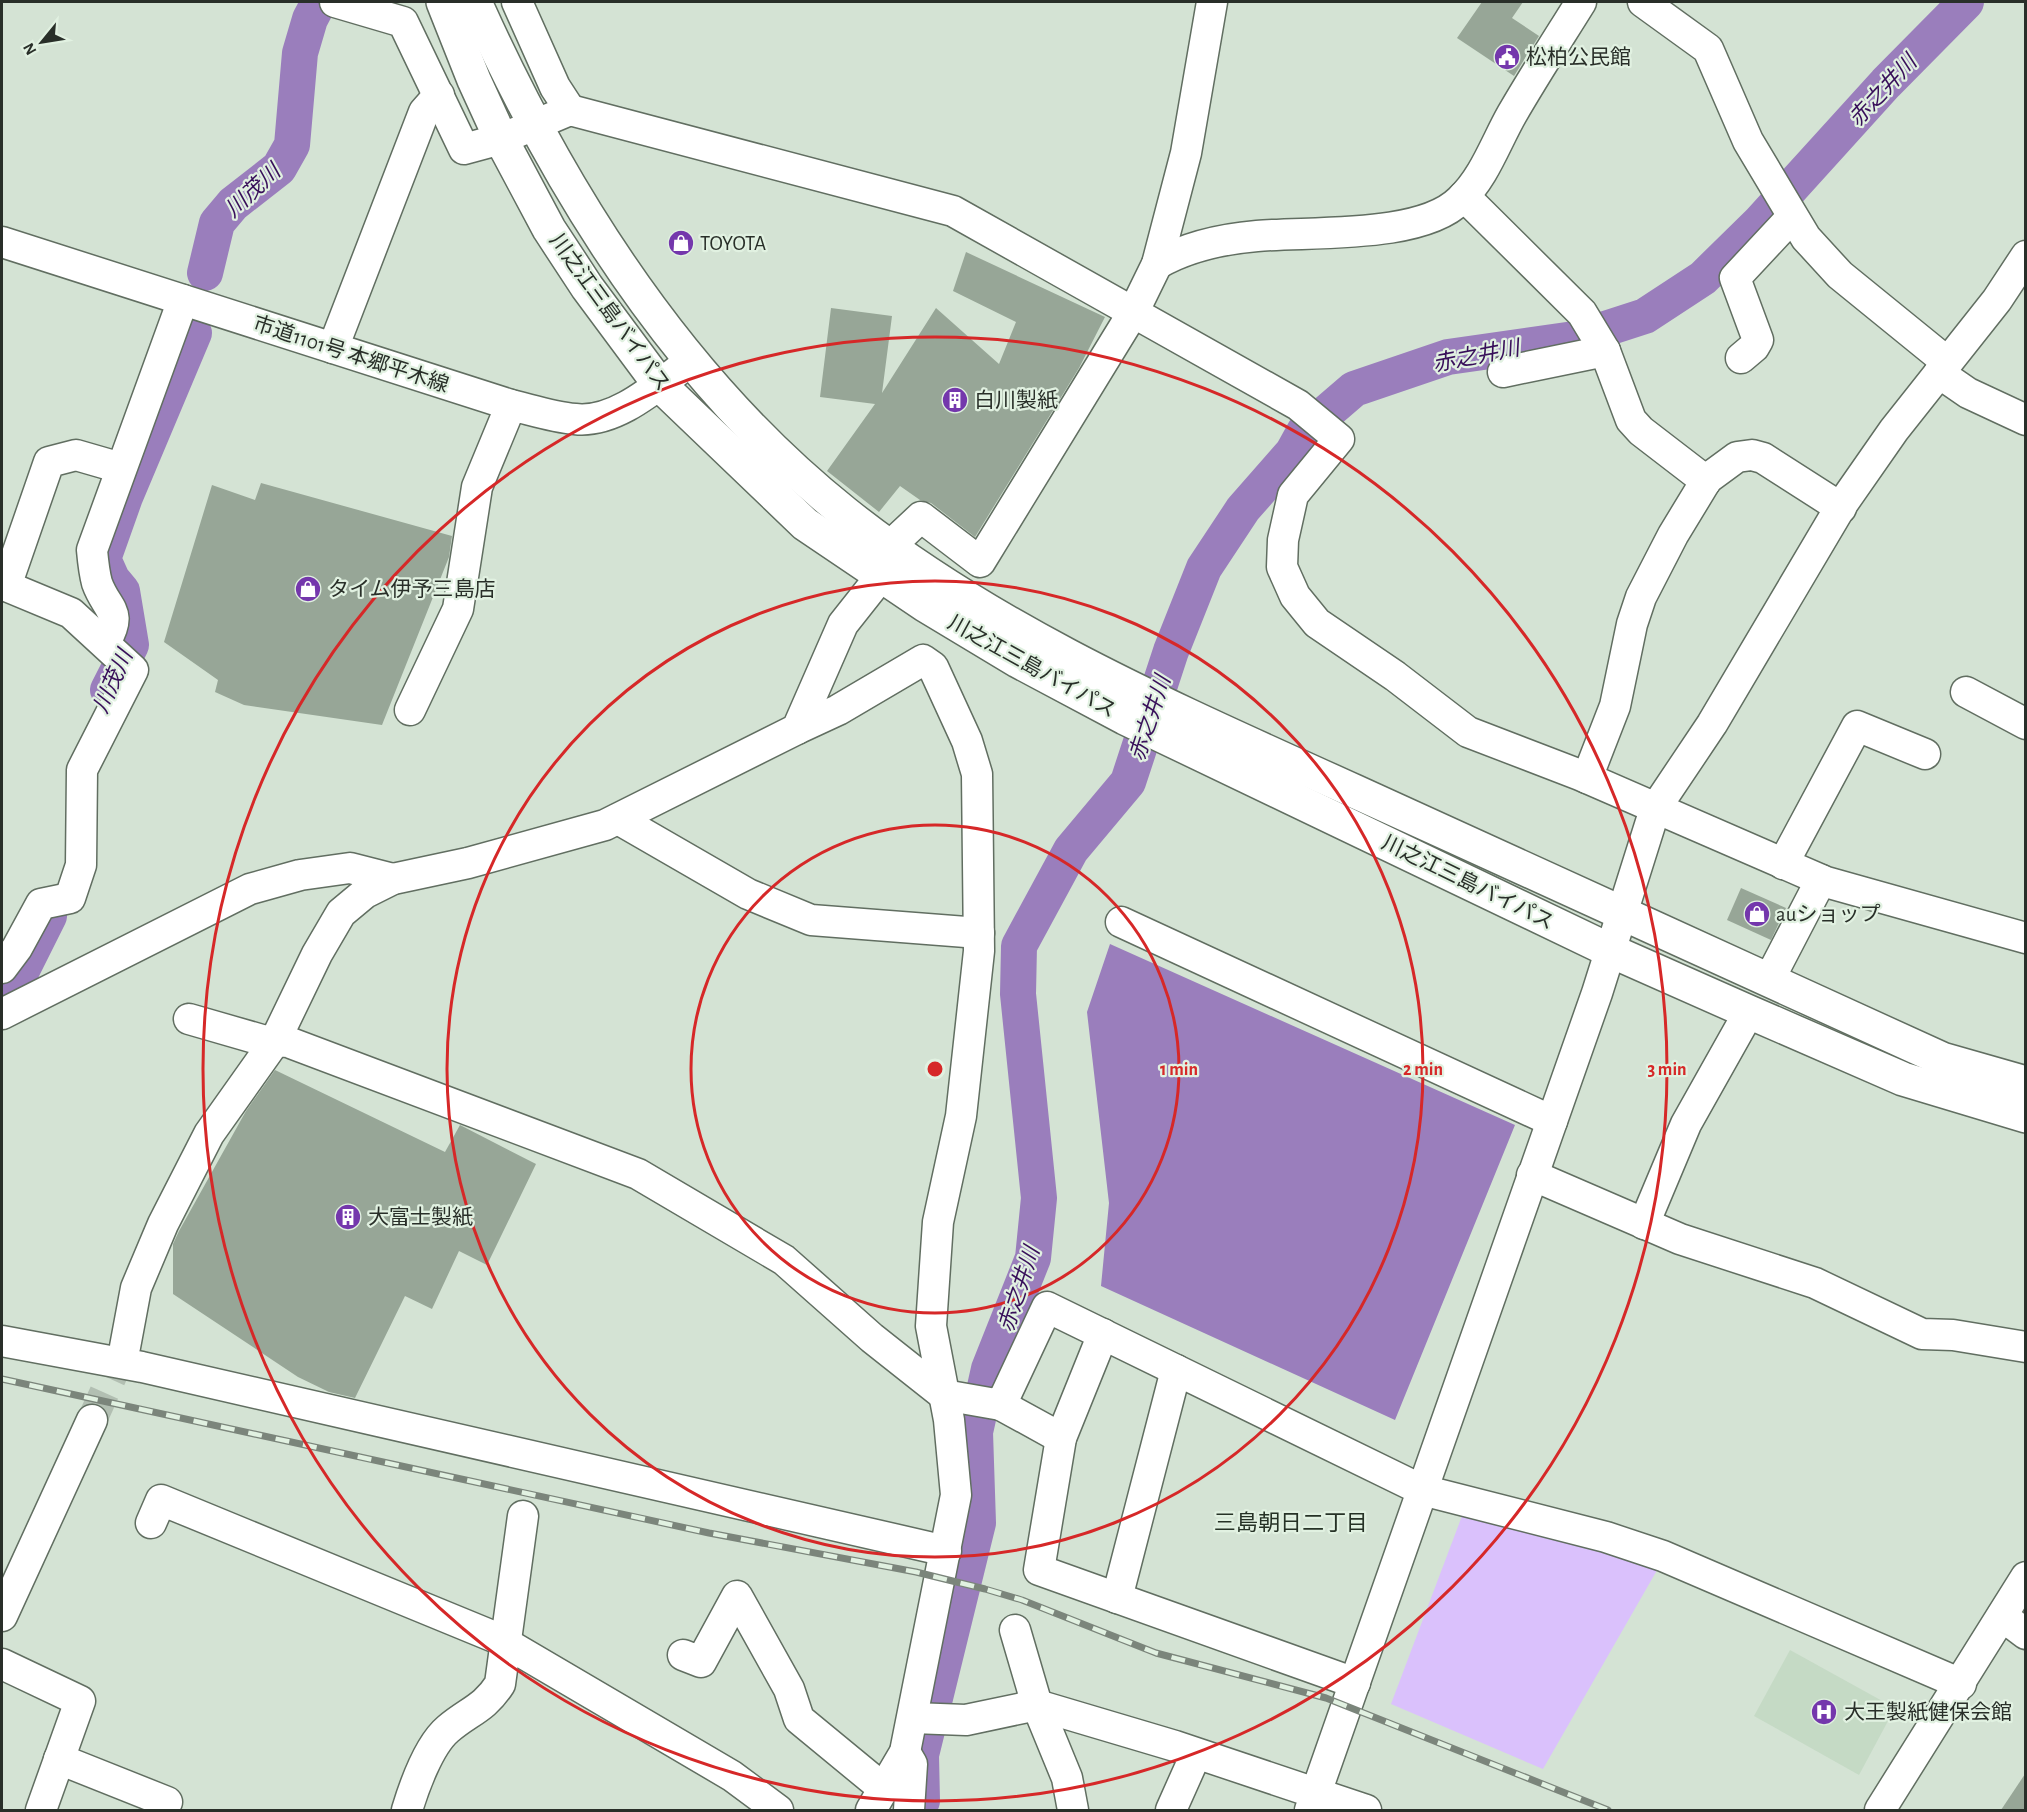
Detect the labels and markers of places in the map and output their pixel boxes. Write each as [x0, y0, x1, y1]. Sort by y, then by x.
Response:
public building icon: 松柏公民館 [1492, 42, 1522, 72]
place label: 松柏公民館 [1526, 46, 1631, 68]
shop icon: TOYOTA [666, 228, 696, 258]
place label: TOYOTA [700, 233, 766, 254]
building icon: 白川製紙 [940, 385, 970, 415]
place label: 白川製紙 [974, 389, 1058, 411]
shop icon: タイム伊予三島店 [293, 574, 323, 604]
place label: タイム伊予三島店 [328, 578, 496, 600]
shop icon: auショップ [1742, 899, 1772, 929]
place label: auショップ [1776, 903, 1880, 925]
centre of rings [925, 1059, 945, 1079]
building icon: 大富士製紙 [333, 1202, 363, 1232]
place label: 大富士製紙 [368, 1206, 473, 1228]
hospital icon: 大王製紙健保会館 [1809, 1697, 1839, 1727]
place label: 大王製紙健保会館 [1844, 1701, 2012, 1723]

